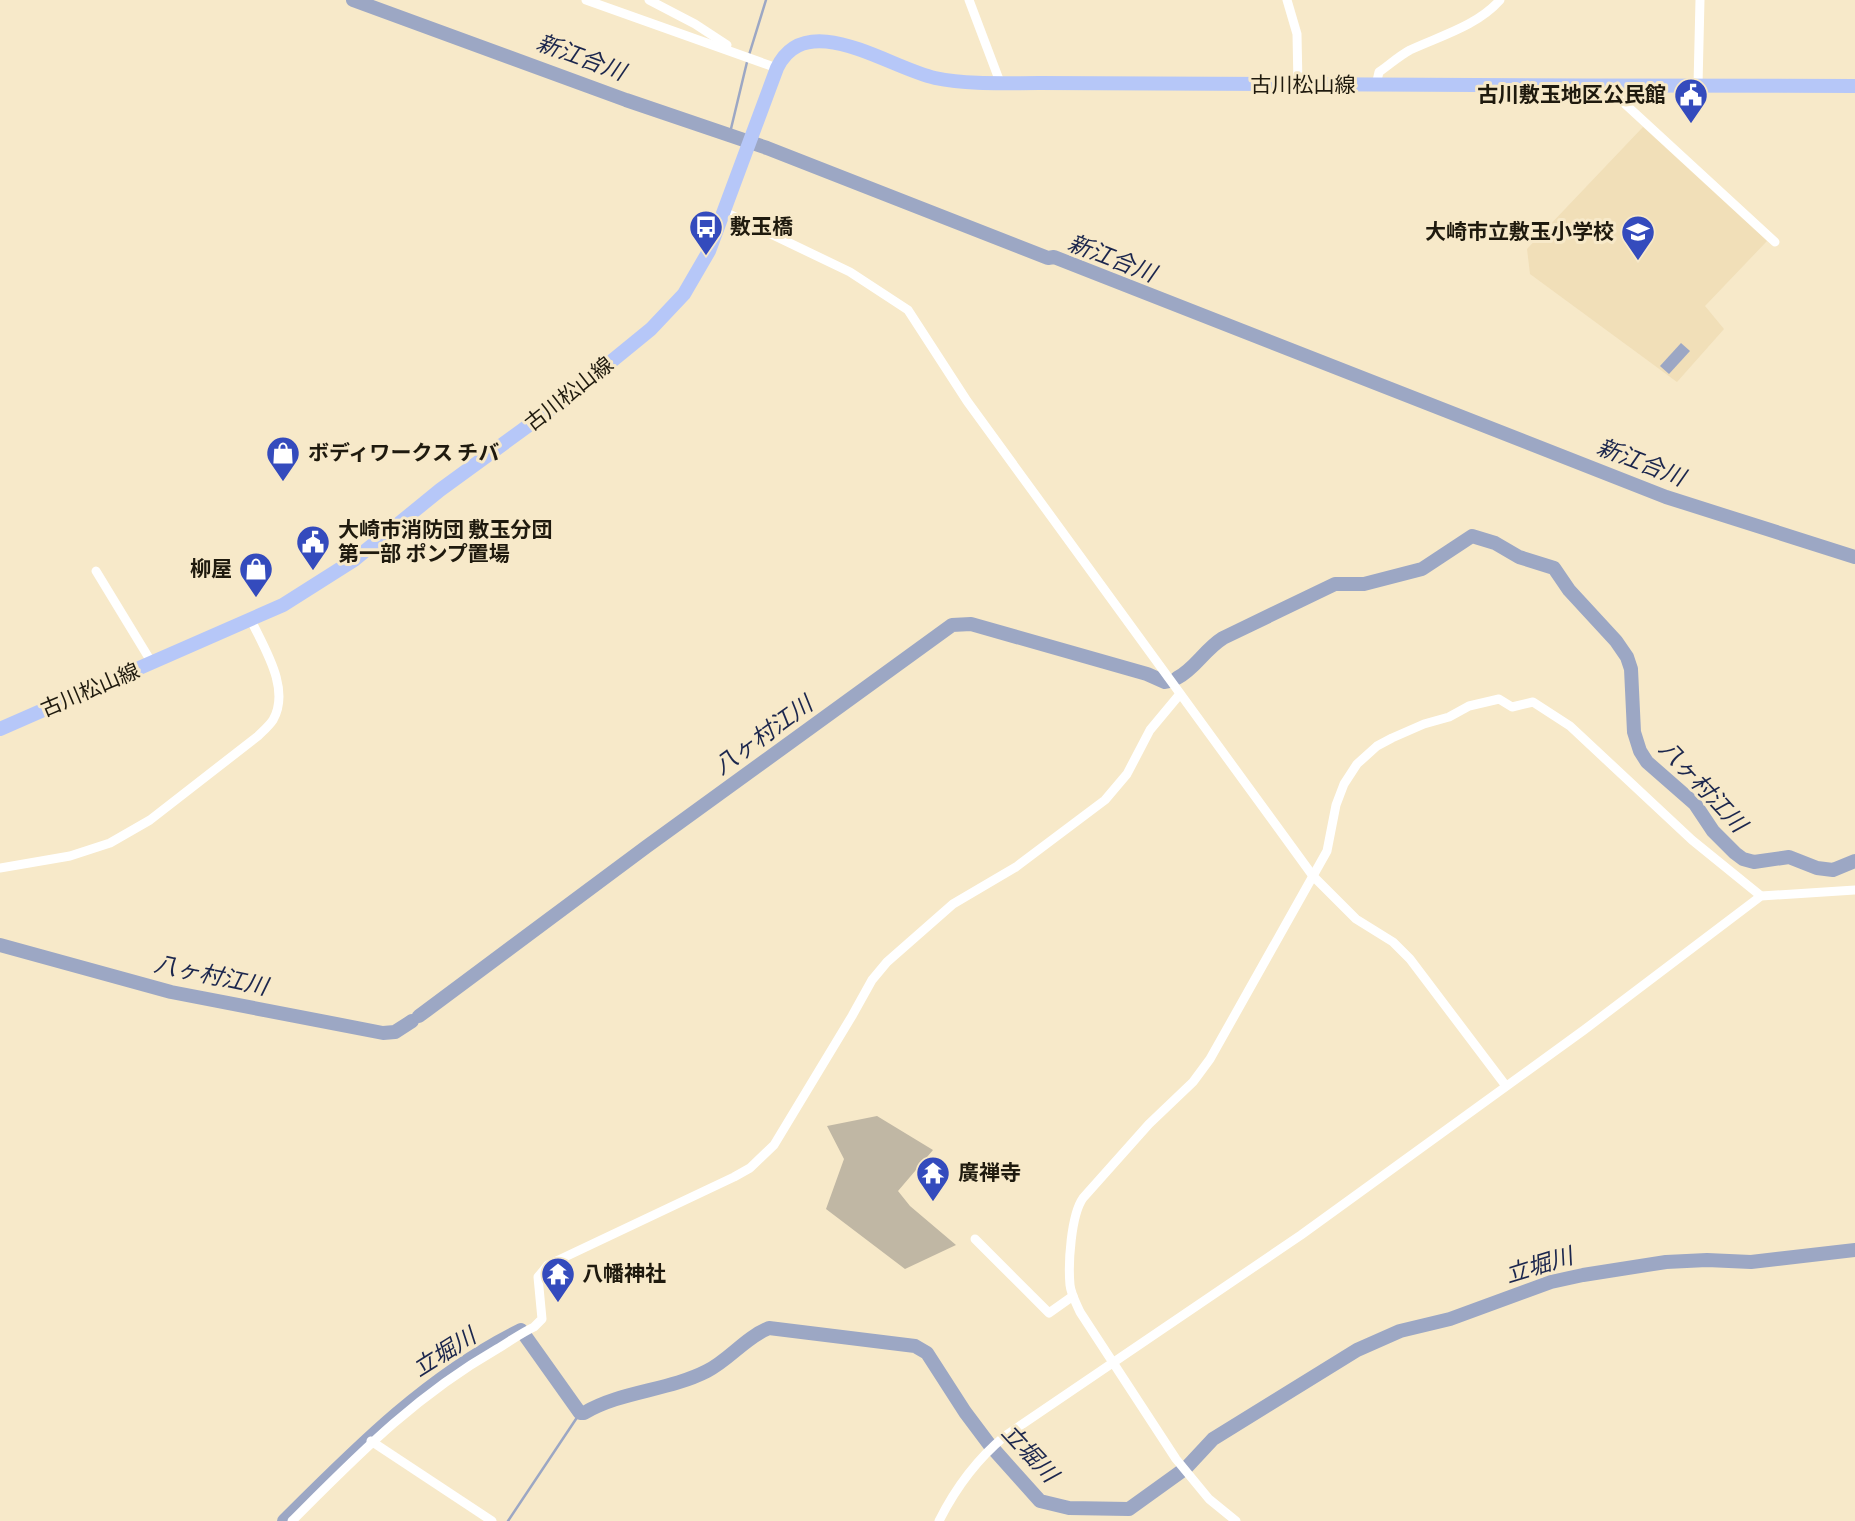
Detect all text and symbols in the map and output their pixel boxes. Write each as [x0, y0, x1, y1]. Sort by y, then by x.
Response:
water label: 新江合川 [533, 28, 632, 87]
street label: 古川松山線 [1251, 72, 1356, 97]
public building icon: 古川敷玉地区公民館 [1672, 76, 1710, 125]
place label: 古川敷玉地区公民館 [1477, 82, 1666, 107]
bus stop icon: 敷玉橋 [687, 208, 725, 257]
school or university icon: 大崎市立敷玉小学校 [1619, 213, 1657, 262]
place label: 敷玉橋 [730, 214, 793, 239]
place label: 大崎市立敷玉小学校 [1425, 219, 1614, 244]
water label: 新江合川 [1064, 228, 1163, 289]
street label: 古川松山線 [520, 351, 618, 436]
water label: 新江合川 [1593, 432, 1692, 493]
shop icon: ボディワークス チバ [264, 434, 302, 483]
place label: ボディワークス チバ [308, 440, 499, 465]
place label: 大崎市消防団 敷玉分団 第一部 ポンプ置場 [338, 517, 552, 566]
public building icon: 大崎市消防団 敷玉分団 第一部 ポンプ置場 [294, 523, 332, 572]
shop icon: 柳屋 [237, 550, 275, 599]
place label: 柳屋 [190, 556, 232, 581]
street label: 古川松山線 [37, 658, 143, 722]
water label: 八ヶ村江川 [708, 688, 820, 780]
water label: 八ヶ村江川 [1654, 734, 1754, 840]
water label: 八ヶ村江川 [152, 949, 273, 1001]
temple icon: 廣禅寺 [914, 1154, 952, 1203]
place label: 廣禅寺 [958, 1160, 1021, 1185]
water label: 立堀川 [1502, 1241, 1579, 1288]
temple icon: 八幡神社 [539, 1255, 577, 1304]
place label: 八幡神社 [582, 1261, 666, 1286]
water label: 立堀川 [407, 1320, 483, 1382]
water label: 立堀川 [996, 1418, 1066, 1490]

